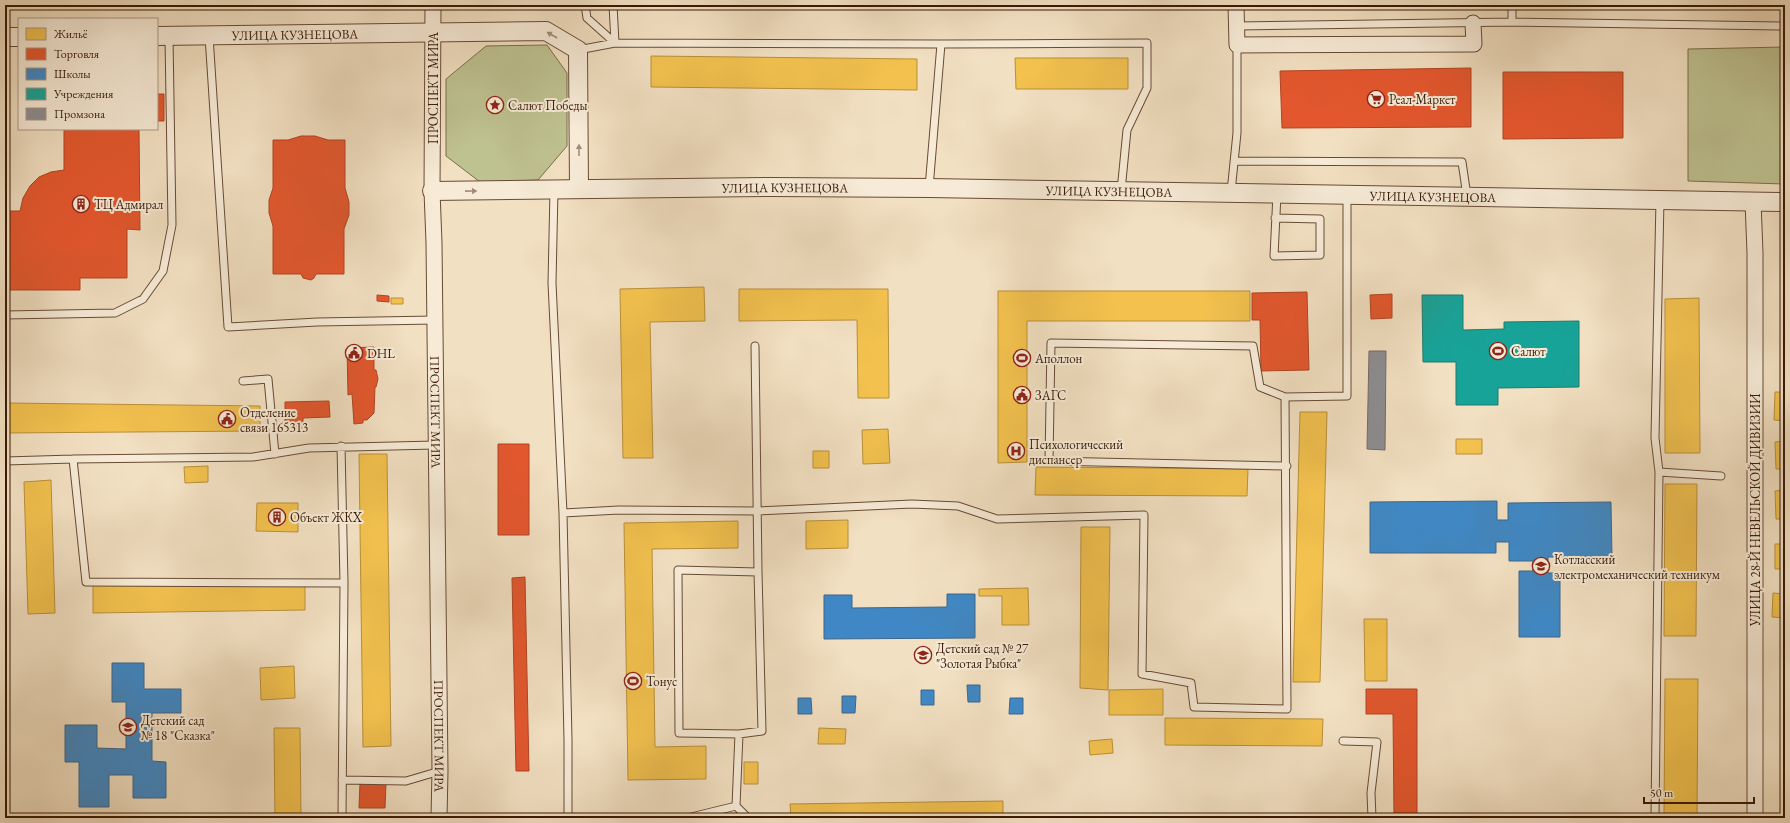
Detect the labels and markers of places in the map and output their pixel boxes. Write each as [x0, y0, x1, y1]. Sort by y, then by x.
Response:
supermarket icon: Реал-Маркет [1366, 89, 1386, 109]
place label: Реал-Маркет [1389, 91, 1456, 108]
place icon: Салют Победы [485, 95, 505, 115]
place label: Салют Победы [508, 97, 588, 114]
building icon: ТЦ Адмирал [71, 194, 91, 214]
place label: ТЦ Адмирал [94, 196, 163, 213]
sports icon: Салют [1488, 341, 1508, 361]
public building icon: DHL [344, 343, 364, 363]
place label: Салют [1511, 343, 1546, 360]
place label: DHL [367, 345, 395, 362]
sports icon: Аполлон [1012, 348, 1032, 368]
place label: Аполлон [1034, 350, 1083, 367]
public building icon: ЗАГС [1012, 385, 1032, 405]
place label: ЗАГС [1035, 387, 1066, 404]
place label: Отделение связи 165313 [240, 404, 308, 436]
public building icon: Отделение связи 165313 [217, 409, 237, 429]
place label: Психологический диспансер [1029, 436, 1123, 468]
hospital icon: Психологический диспансер [1006, 441, 1026, 461]
building icon: Объект ЖКХ [267, 507, 287, 527]
place label: Объект ЖКХ [290, 509, 363, 526]
place label: Котласский электромеханический техникум [1554, 551, 1720, 583]
school or university icon: Котласский электромеханический техникум [1531, 556, 1551, 576]
place label: Детский сад № 27 "Золотая Рыбка" [936, 640, 1029, 672]
school or university icon: Детский сад № 27 "Золотая Рыбка" [913, 645, 933, 665]
sports icon: Тонус [623, 671, 643, 691]
place label: Тонус [646, 673, 677, 690]
place label: Детский сад № 18 "Сказка" [141, 712, 215, 744]
school or university icon: Детский сад № 18 "Сказка" [118, 717, 138, 737]

